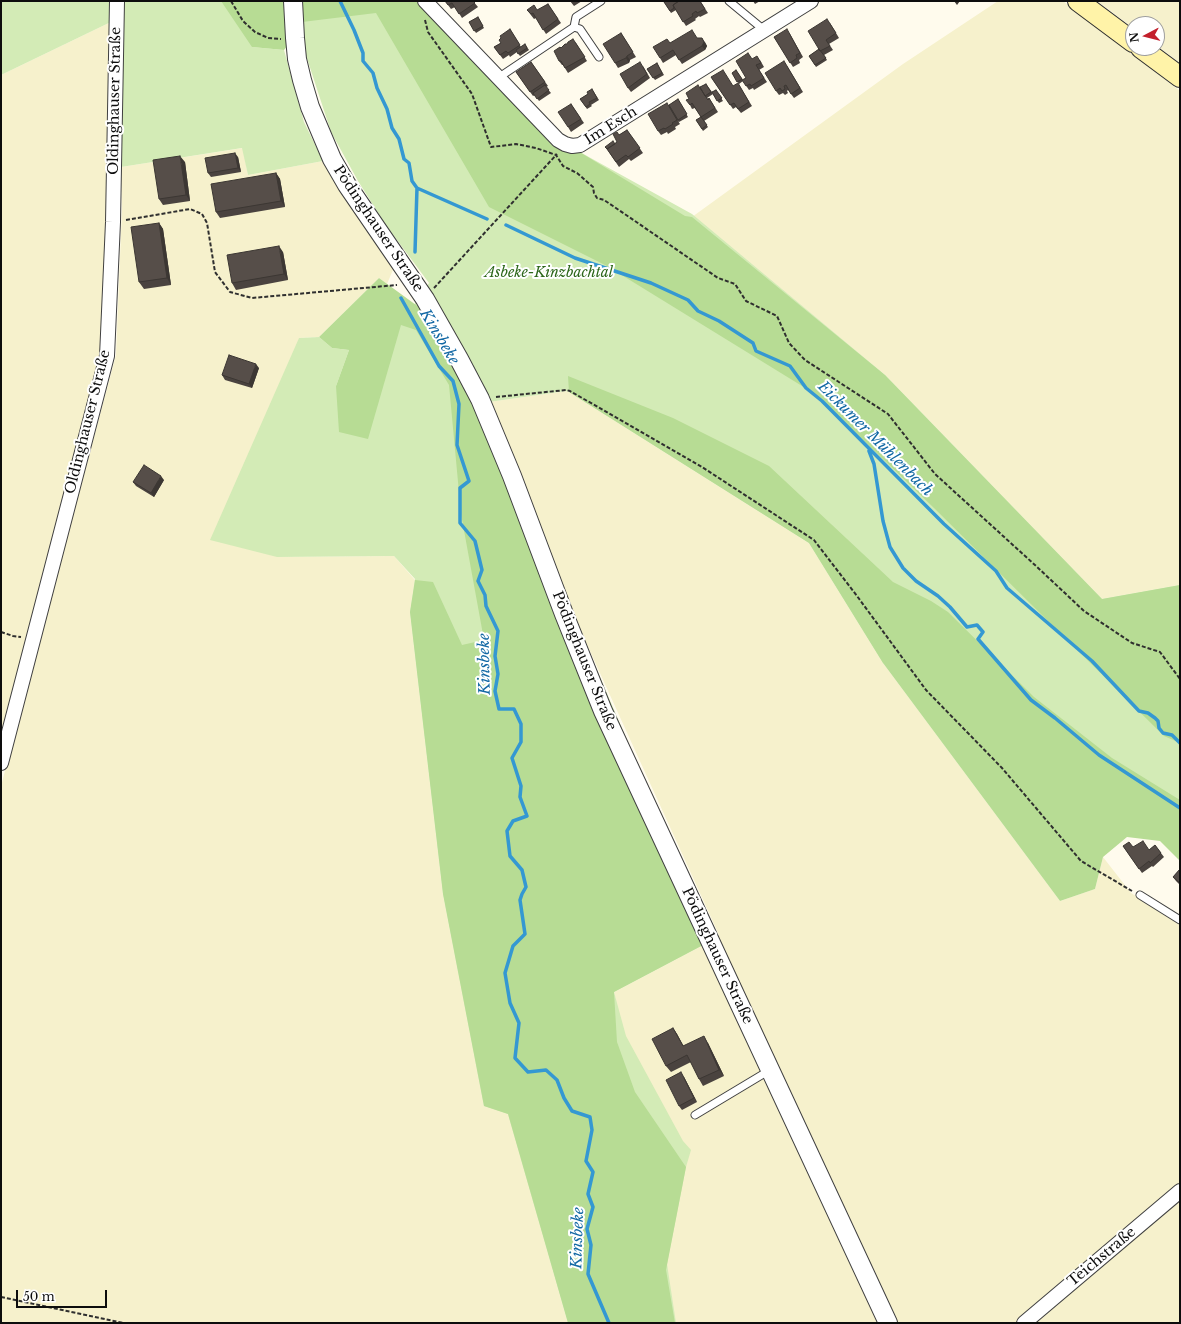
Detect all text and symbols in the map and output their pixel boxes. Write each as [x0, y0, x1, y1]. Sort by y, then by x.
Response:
north arrow [1125, 16, 1165, 56]
street label: Oldinghauser Straße [105, 27, 125, 175]
text: N [1127, 31, 1142, 43]
street label: Im Esch [582, 103, 640, 149]
street label: Pödinghauser Straße [329, 163, 427, 295]
park label: Asbeke-Kinzbachtal [485, 265, 613, 281]
water label: Kinsbeke [415, 306, 463, 368]
street label: Oldinghauser Straße [62, 348, 114, 496]
water label: Eickumer Mühlenbach [814, 378, 936, 500]
street label: Pödinghauser Straße [548, 589, 620, 733]
water label: Kinsbeke [475, 633, 495, 695]
street label: Pödinghauser Straße [678, 885, 756, 1027]
water label: Kinsbeke [568, 1207, 588, 1269]
street label: Teichstraße [1065, 1224, 1139, 1290]
scale bar [18, 1282, 109, 1308]
text: 50 m [23, 1289, 55, 1304]

